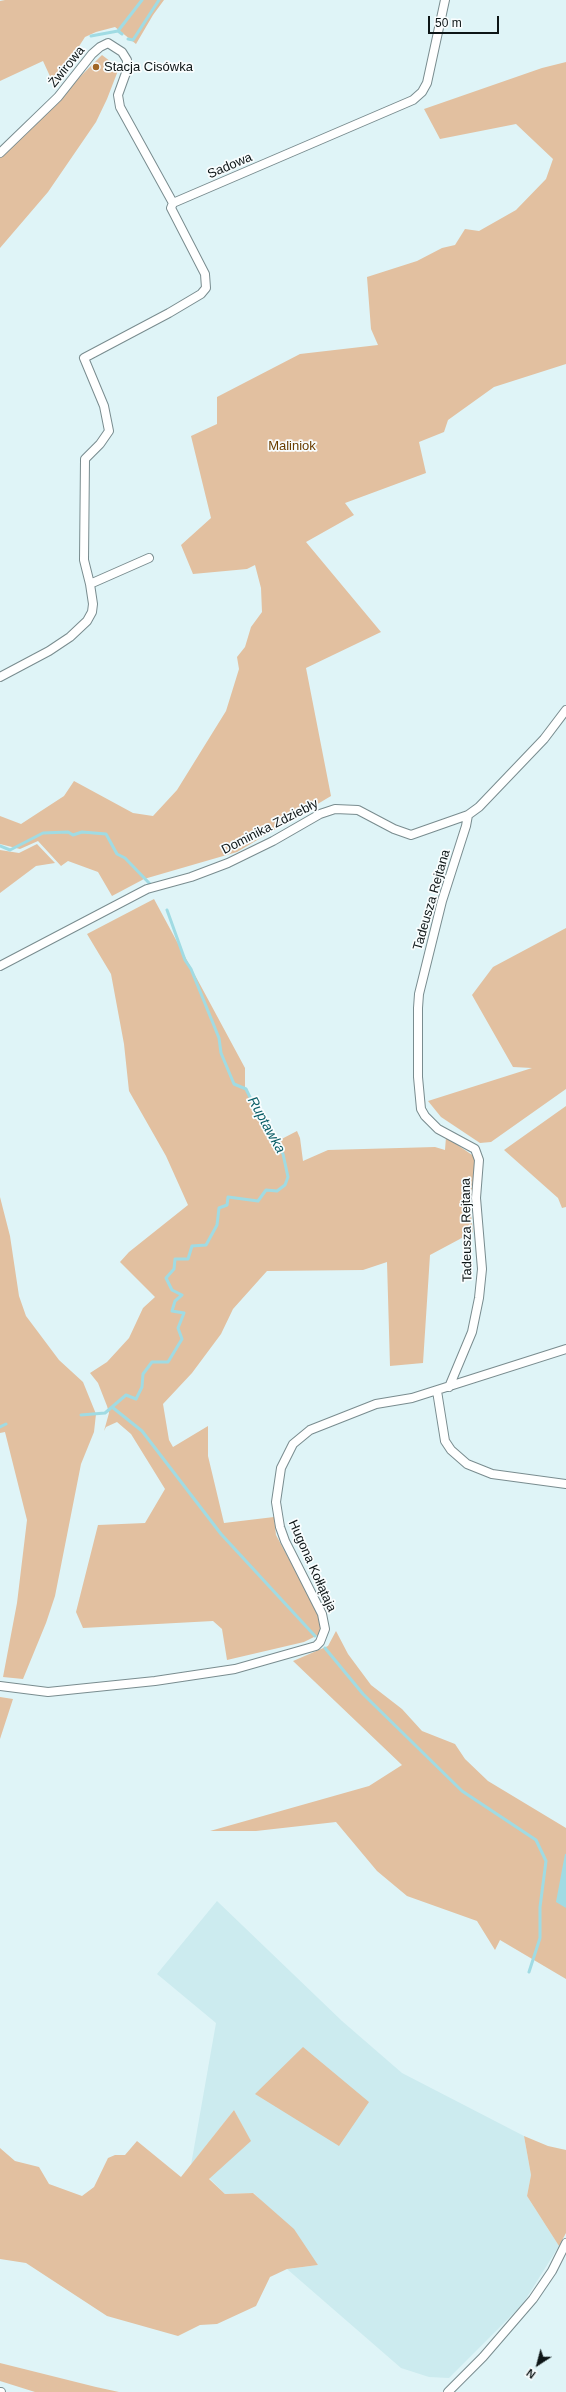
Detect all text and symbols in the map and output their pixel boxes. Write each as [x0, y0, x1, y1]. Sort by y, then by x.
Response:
scale bar [430, 8, 501, 34]
text: 50 m [435, 16, 462, 30]
street label: Żwirowa [46, 43, 88, 91]
place label: Stacja Cisówka [104, 59, 193, 75]
marker: Stacja Cisówka [91, 62, 101, 72]
street label: Sadowa [205, 150, 255, 182]
park label: Maliniok [268, 438, 316, 454]
street label: Dominika Zdziebły [219, 796, 321, 858]
street label: Tadeusza Rejtana [410, 848, 454, 952]
water label: Ruptawka [244, 1094, 288, 1156]
street label: Tadeusza Rejtana [458, 1178, 476, 1282]
street label: Hugona Kołłątaja [285, 1518, 339, 1614]
north arrow [518, 2344, 558, 2384]
text: N [524, 2367, 538, 2381]

